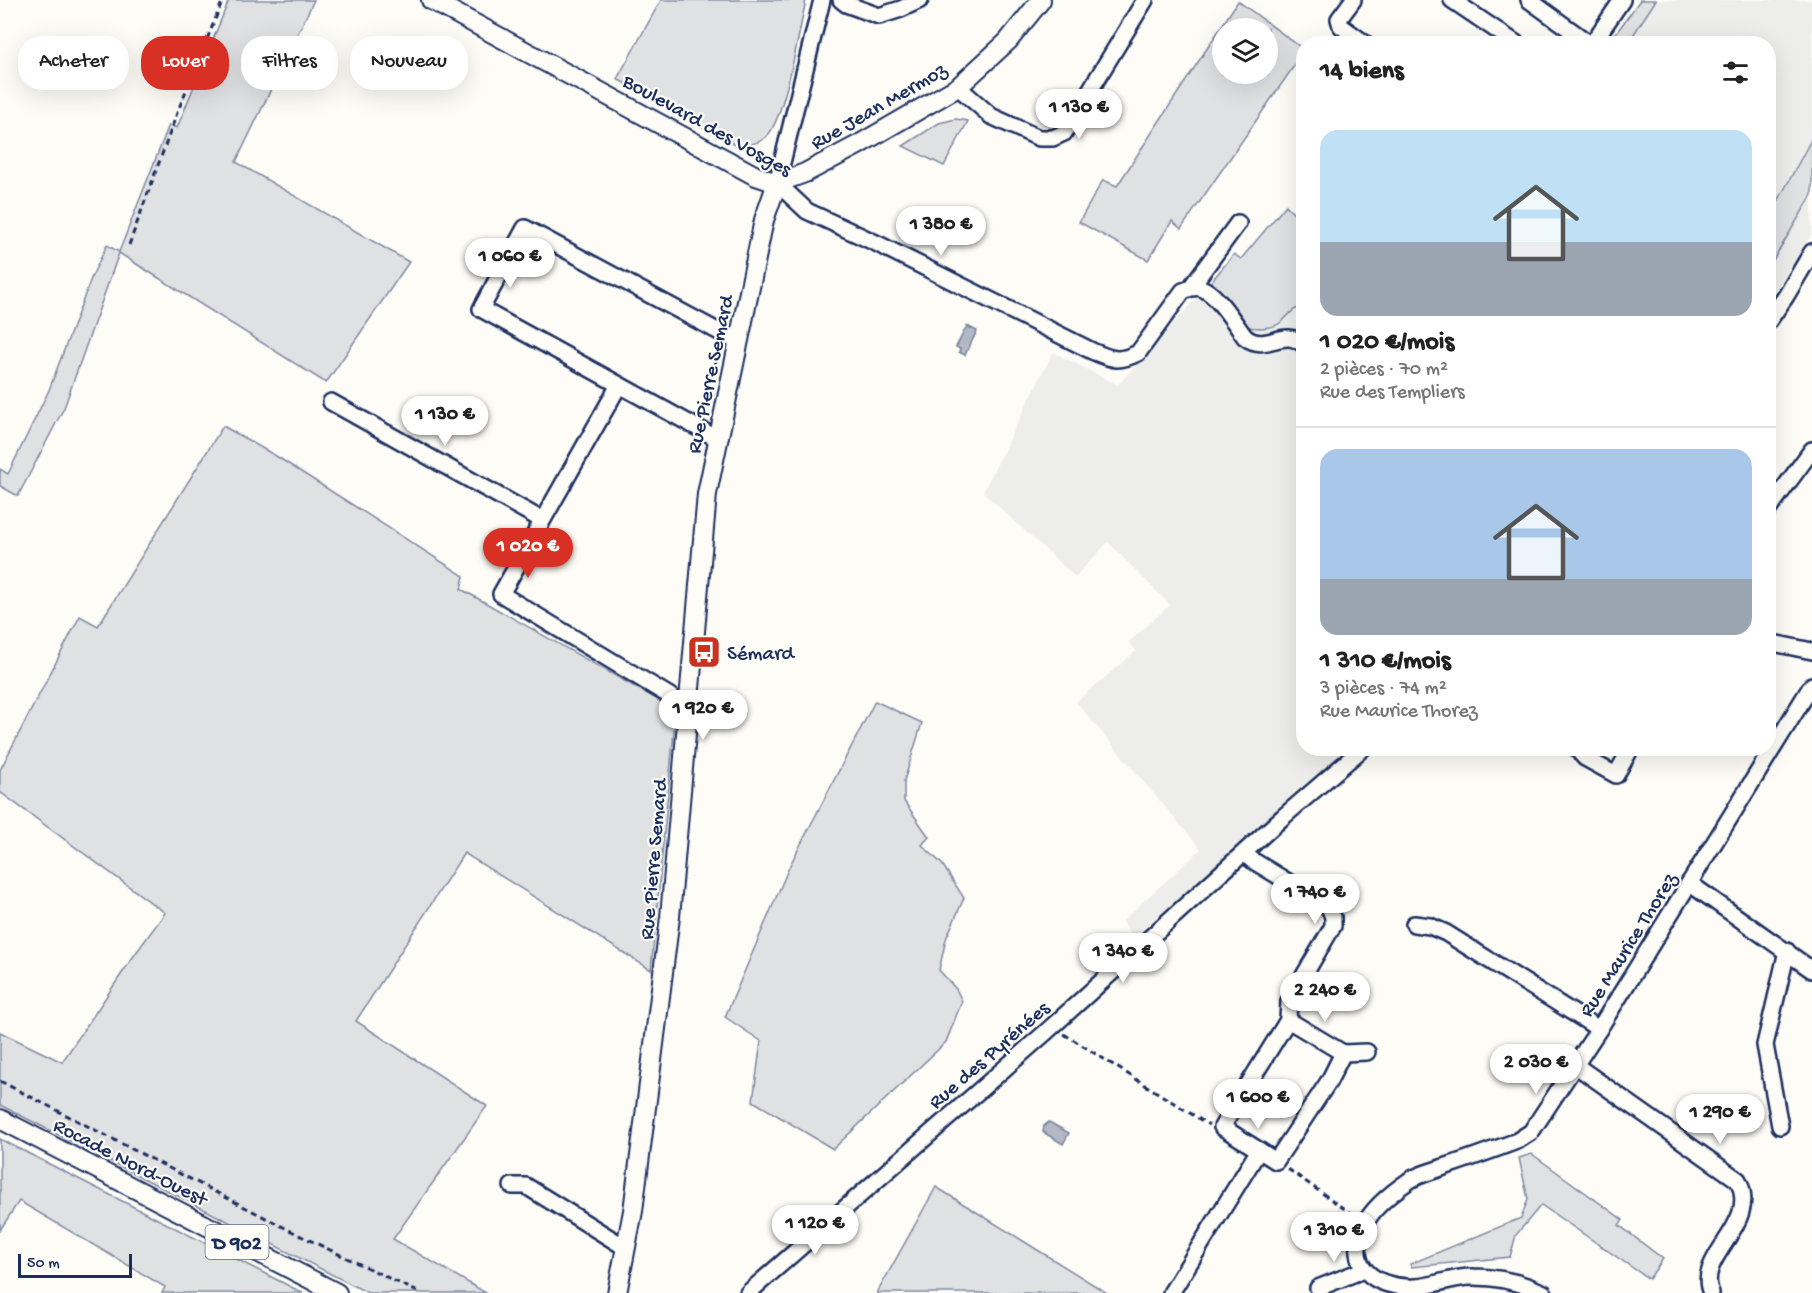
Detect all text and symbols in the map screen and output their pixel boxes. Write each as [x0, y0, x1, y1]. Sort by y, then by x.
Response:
map controls [1212, 18, 1278, 84]
button: layers [1212, 18, 1278, 84]
chip: Acheter [18, 36, 129, 90]
chip: Louer [141, 36, 229, 90]
chip: Filtres [241, 36, 338, 90]
chip: Nouveau [350, 36, 468, 90]
icon: filters [1719, 56, 1752, 89]
text: 14 biens [1320, 57, 1404, 88]
street label: Rue Jean Mermoz [807, 59, 953, 157]
street label: Boulevard des Vosges [617, 70, 796, 184]
pin: 1 130 € [1024, 89, 1134, 140]
text: 1 130 € [1049, 97, 1109, 120]
icon: home [1482, 169, 1590, 277]
pin: 1 380 € [886, 206, 996, 257]
text: 1 380 € [910, 214, 972, 237]
pin: 1 060 € [455, 238, 565, 289]
text: 1 060 € [479, 246, 541, 269]
street label: Rue Pierre Semard [683, 292, 742, 456]
text: 1 020 €/mois [1320, 328, 1454, 359]
text: 2 pièces · 70 m² [1320, 359, 1448, 382]
text: Rue des Templiers [1320, 382, 1465, 405]
pin: 1 130 € [390, 396, 500, 447]
text: 1 130 € [415, 404, 475, 427]
icon: home [1482, 488, 1590, 596]
pin: 1 020 € [473, 528, 583, 579]
text: 1 020 € [497, 536, 559, 559]
bus stop icon: Sémard [686, 634, 722, 670]
place label: Sémard [727, 643, 796, 668]
text: 1 310 €/mois [1320, 647, 1450, 678]
text: 3 pièces · 74 m² [1320, 678, 1447, 701]
pin: 1 920 € [648, 690, 758, 741]
text: 1 920 € [673, 698, 733, 721]
text: Rue Maurice Thorez [1320, 701, 1478, 724]
street label: Rue Pierre Semard [636, 776, 675, 941]
street label: Rue Maurice Thorez [1576, 868, 1685, 1023]
pin: 1 740 € [1260, 874, 1370, 925]
text: 1 740 € [1285, 882, 1345, 905]
pin: 1 340 € [1068, 933, 1178, 984]
text: 1 340 € [1093, 941, 1153, 964]
pin: 2 240 € [1270, 972, 1380, 1023]
text: 2 240 € [1294, 980, 1356, 1003]
street label: Rue des Pyrénées [925, 996, 1057, 1116]
pin: 2 030 € [1481, 1044, 1591, 1095]
text: 2 030 € [1504, 1052, 1568, 1075]
pin: 1 600 € [1203, 1079, 1313, 1130]
text: 1 600 € [1227, 1087, 1289, 1110]
pin: 1 290 € [1665, 1094, 1775, 1145]
text: 1 290 € [1690, 1102, 1750, 1125]
street label: Rocade Nord-Ouest [48, 1115, 213, 1215]
pin: 1 120 € [760, 1205, 870, 1256]
pin: 1 310 € [1279, 1212, 1389, 1263]
text: 1 120 € [786, 1213, 844, 1236]
text: 1 310 € [1304, 1220, 1364, 1243]
road number: D 902 [206, 1225, 268, 1259]
scale bar [18, 1251, 132, 1278]
text: 50 m [27, 1255, 60, 1274]

